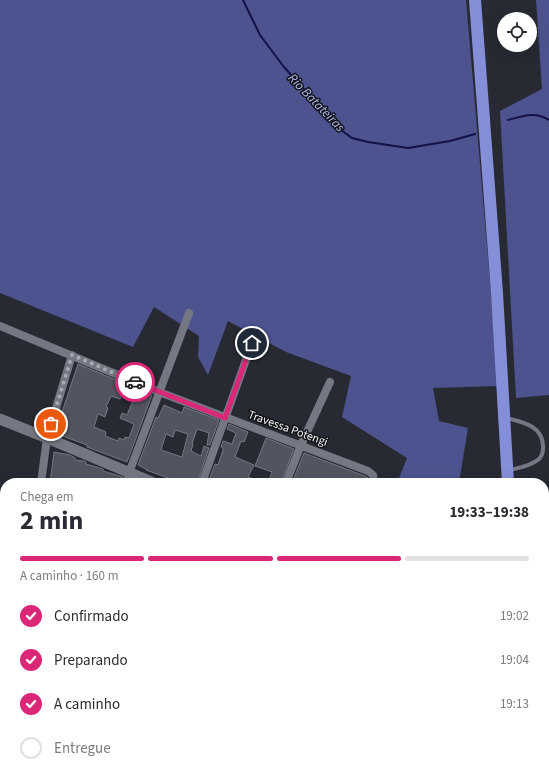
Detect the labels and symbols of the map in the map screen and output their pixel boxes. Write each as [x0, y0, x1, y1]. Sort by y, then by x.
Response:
water label: Rio Batateiras [284, 70, 349, 136]
pin [235, 326, 269, 360]
courier [115, 362, 155, 402]
street label: Travessa Potengi [245, 406, 330, 451]
pin [34, 407, 68, 441]

